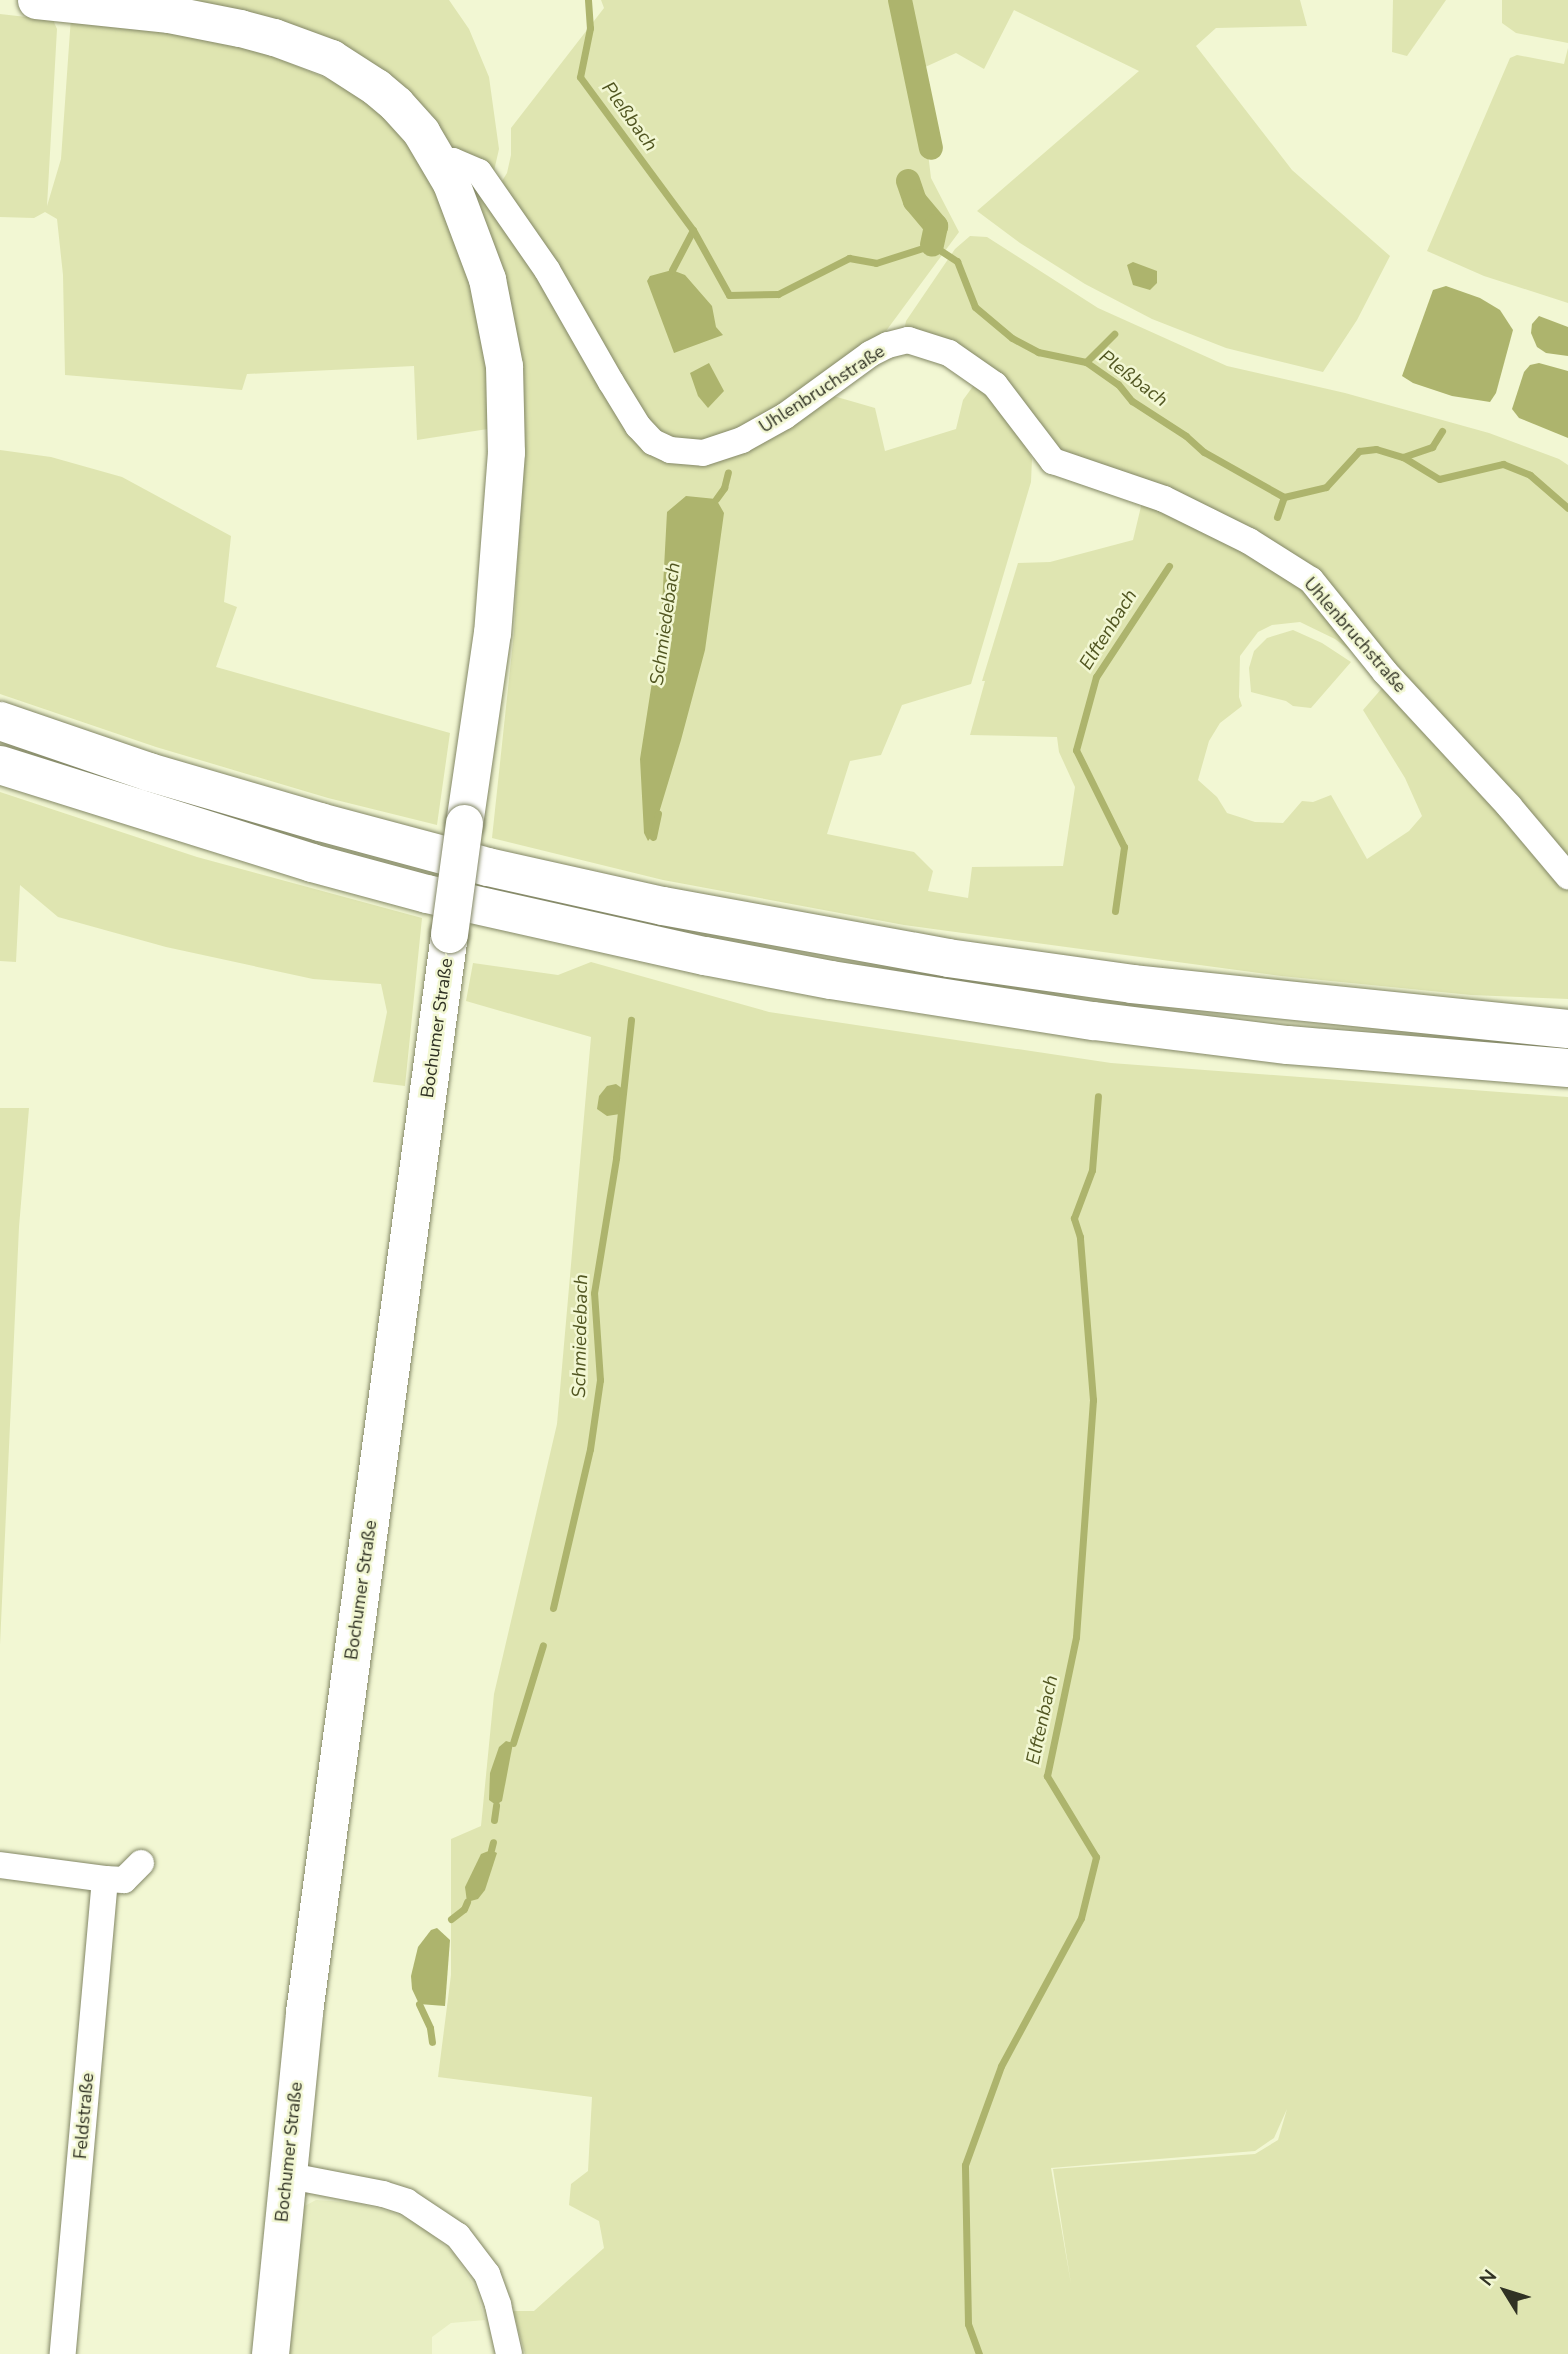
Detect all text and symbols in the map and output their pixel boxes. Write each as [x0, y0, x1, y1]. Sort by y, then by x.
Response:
water label: Pleßbach [596, 78, 662, 156]
street label: Uhlenbruchstraße [755, 340, 889, 438]
water label: Pleßbach [1094, 346, 1172, 412]
water label: Schmiedebach [646, 561, 686, 687]
street label: Uhlenbruchstraße [1299, 573, 1411, 697]
water label: Elftenbach [1075, 586, 1143, 674]
street label: Bochumer Straße [417, 957, 457, 1099]
water label: Schmiedebach [569, 1274, 593, 1398]
street label: Bochumer Straße [341, 1519, 381, 1661]
water label: Elftenbach [1022, 1673, 1064, 1767]
street label: Feldstraße [69, 2072, 99, 2160]
street label: Bochumer Straße [271, 2081, 307, 2223]
north arrow [1470, 2256, 1540, 2326]
text: N [1474, 2264, 1503, 2292]

